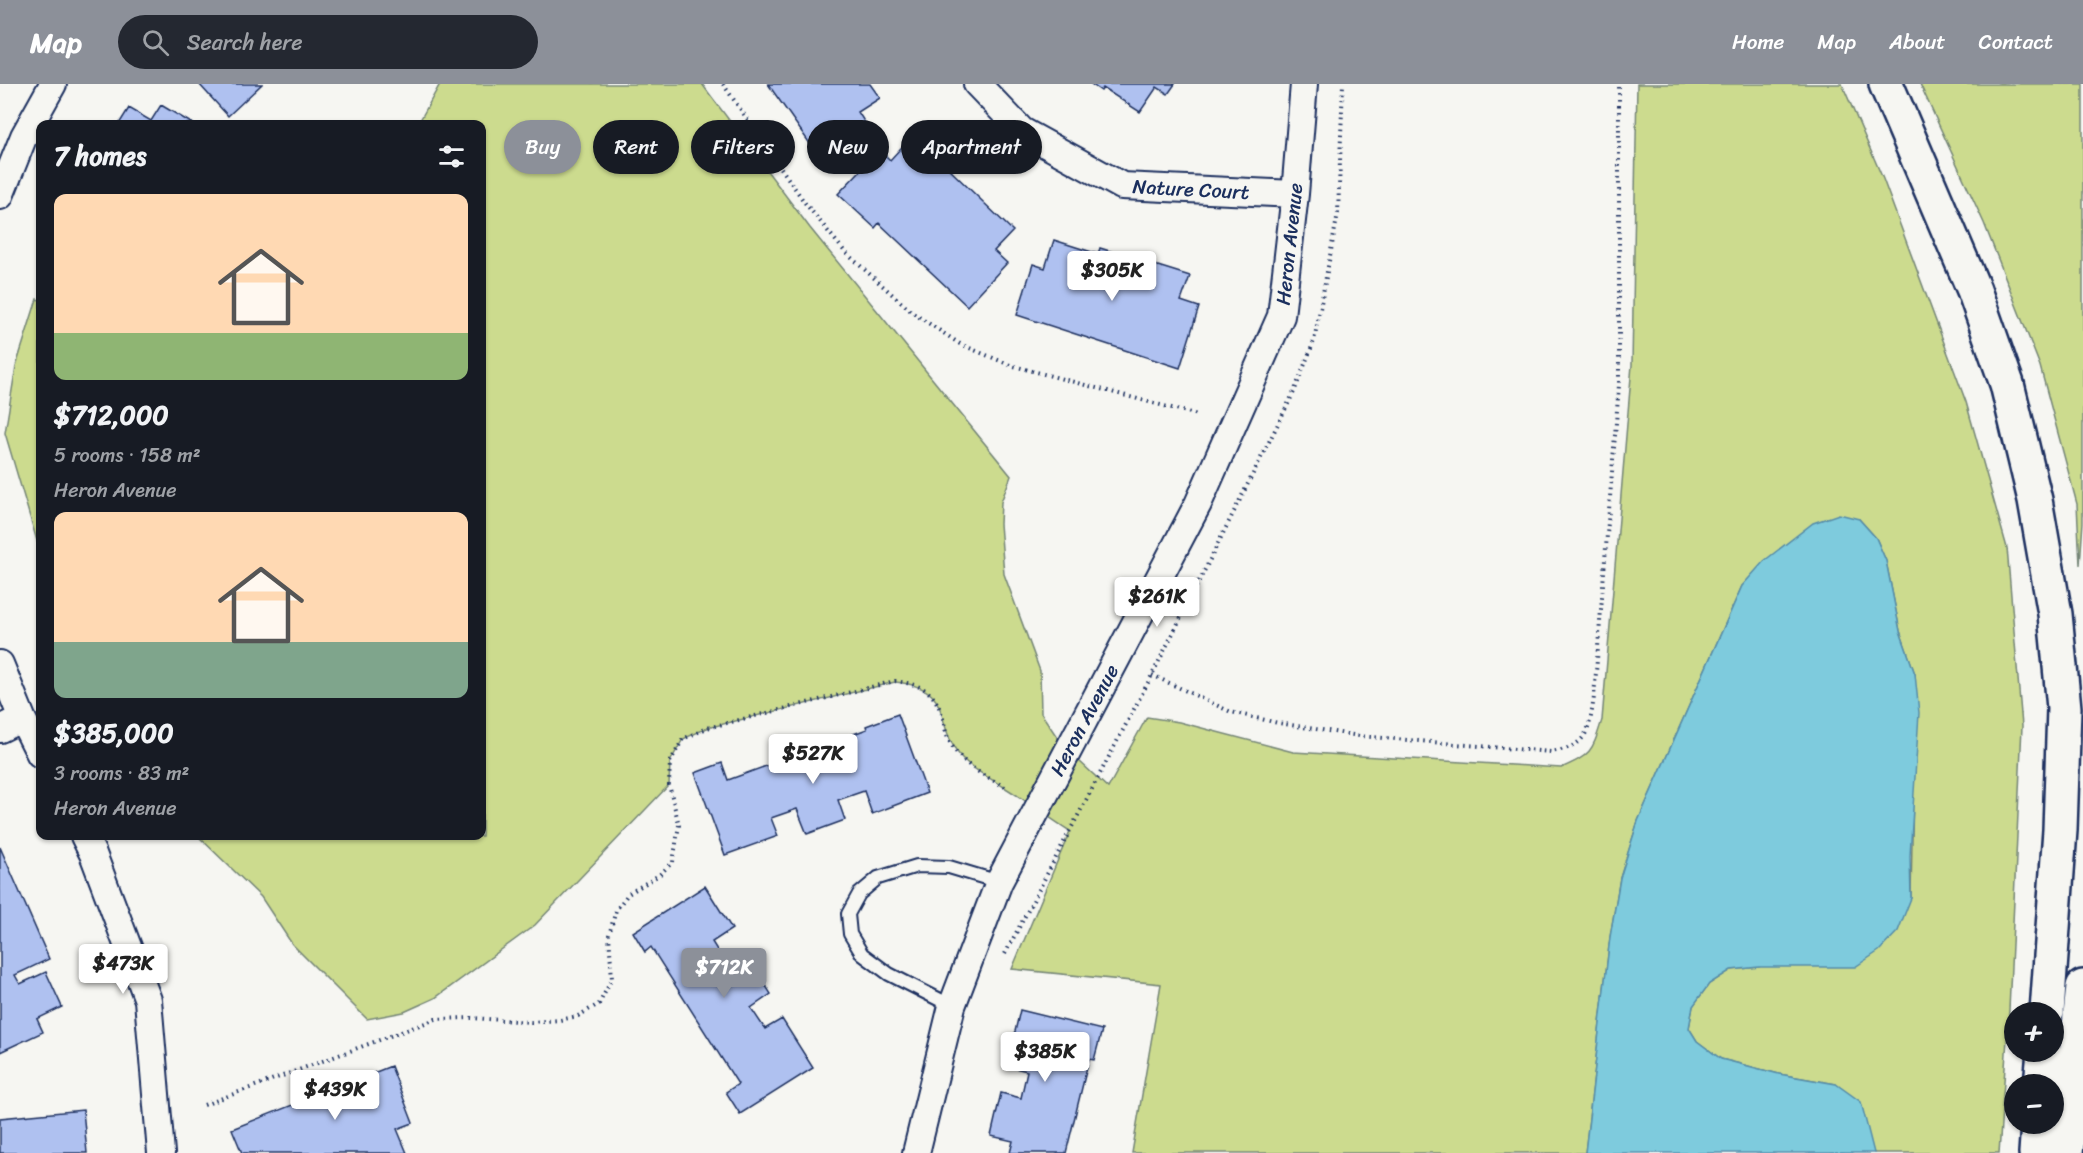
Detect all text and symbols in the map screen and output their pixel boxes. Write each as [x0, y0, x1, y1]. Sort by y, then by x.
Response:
search box [118, 15, 538, 69]
text: Map [30, 18, 82, 67]
text: Search here [187, 23, 303, 62]
text: Home [1732, 23, 1784, 61]
text: Map [1817, 23, 1856, 61]
text: About [1889, 23, 1946, 61]
text: Contact [1979, 23, 2053, 61]
icon: search [139, 26, 172, 59]
chip: Buy [504, 120, 581, 174]
chip: Rent [593, 120, 679, 174]
chip: Filters [691, 120, 795, 174]
chip: New [807, 120, 889, 174]
chip: Apartment [901, 120, 1042, 174]
text: 7 homes [54, 133, 146, 179]
icon: filters [435, 140, 468, 173]
street label: Nature Court [1132, 169, 1250, 210]
street label: Heron Avenue [1266, 181, 1313, 307]
icon: home [207, 233, 315, 341]
pin: $305K [1070, 251, 1154, 302]
text: $305K [1081, 253, 1143, 288]
text: $712,000 [54, 392, 169, 438]
text: 5 rooms · 158 m² [54, 438, 201, 473]
text: Heron Avenue [54, 473, 177, 508]
icon: home [207, 551, 315, 659]
pin: $261K [1115, 577, 1199, 628]
text: $261K [1128, 579, 1186, 614]
street label: Heron Avenue [1040, 658, 1129, 783]
text: $385,000 [54, 710, 174, 756]
pin: $527K [771, 734, 855, 785]
text: $527K [783, 736, 843, 771]
text: 3 rooms · 83 m² [54, 756, 189, 791]
text: Heron Avenue [54, 791, 177, 826]
pin: $473K [81, 944, 165, 995]
text: $473K [93, 946, 153, 981]
pin: $712K [682, 948, 766, 999]
text: $712K [695, 950, 753, 985]
map controls [2004, 1002, 2064, 1134]
button: + [2004, 1002, 2064, 1062]
pin: $385K [1003, 1032, 1087, 1083]
text: $385K [1015, 1034, 1075, 1069]
pin: $439K [293, 1070, 377, 1121]
text: $439K [304, 1072, 366, 1107]
button: − [2004, 1074, 2064, 1134]

